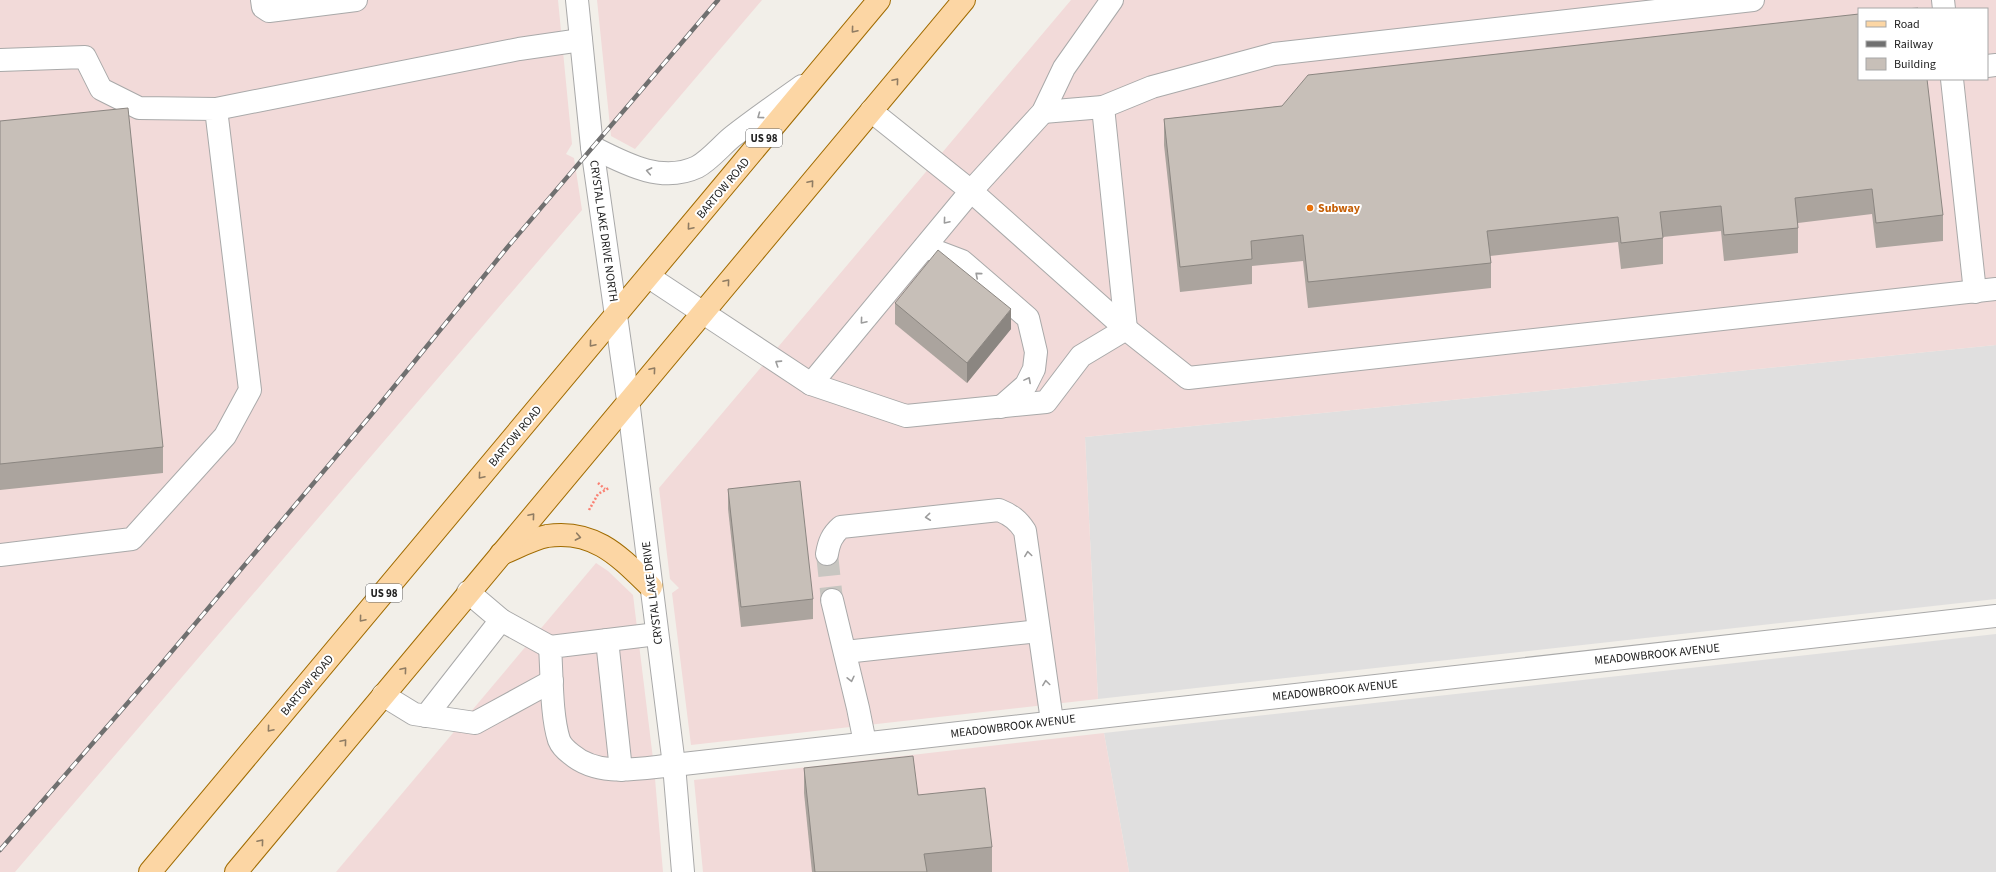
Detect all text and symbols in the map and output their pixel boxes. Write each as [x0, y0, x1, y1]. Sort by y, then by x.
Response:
legend [1858, 8, 1988, 80]
text: Road [1894, 16, 1920, 33]
one-way arrow [852, 25, 859, 33]
text: Railway [1894, 36, 1933, 53]
text: Building [1894, 56, 1936, 73]
one-way arrow [892, 79, 899, 86]
one-way arrow [758, 111, 765, 118]
road number: US 98 [746, 129, 782, 147]
street label: BARTOW ROAD [693, 154, 754, 222]
street label: CRYSTAL LAKE DRIVE NORTH [585, 159, 622, 303]
one-way arrow [646, 167, 652, 175]
one-way arrow [807, 180, 814, 187]
place label: Subway [1318, 200, 1361, 217]
marker: Subway [1305, 203, 1315, 213]
one-way arrow [943, 217, 950, 224]
one-way arrow [688, 222, 695, 229]
one-way arrow [976, 273, 983, 280]
one-way arrow [723, 279, 730, 287]
one-way arrow [860, 317, 867, 324]
one-way arrow [589, 340, 596, 347]
one-way arrow [775, 360, 782, 368]
one-way arrow [649, 367, 656, 375]
one-way arrow [1023, 377, 1031, 384]
street label: BARTOW ROAD [485, 402, 546, 470]
one-way arrow [479, 472, 486, 479]
one-way arrow [924, 513, 931, 522]
one-way arrow [527, 514, 534, 521]
one-way arrow [574, 532, 581, 540]
street label: CRYSTAL LAKE DRIVE [638, 540, 667, 646]
one-way arrow [1024, 551, 1033, 557]
road number: US 98 [366, 584, 402, 602]
one-way arrow [359, 614, 366, 622]
street label: MEADOWBROOK AVENUE [1593, 639, 1721, 670]
street label: BARTOW ROAD [277, 651, 338, 719]
one-way arrow [399, 667, 406, 674]
one-way arrow [847, 675, 855, 682]
street label: MEADOWBROOK AVENUE [1271, 675, 1399, 706]
one-way arrow [1042, 680, 1051, 686]
street label: MEADOWBROOK AVENUE [949, 710, 1077, 743]
one-way arrow [267, 725, 274, 732]
one-way arrow [339, 739, 346, 747]
one-way arrow [256, 839, 263, 847]

